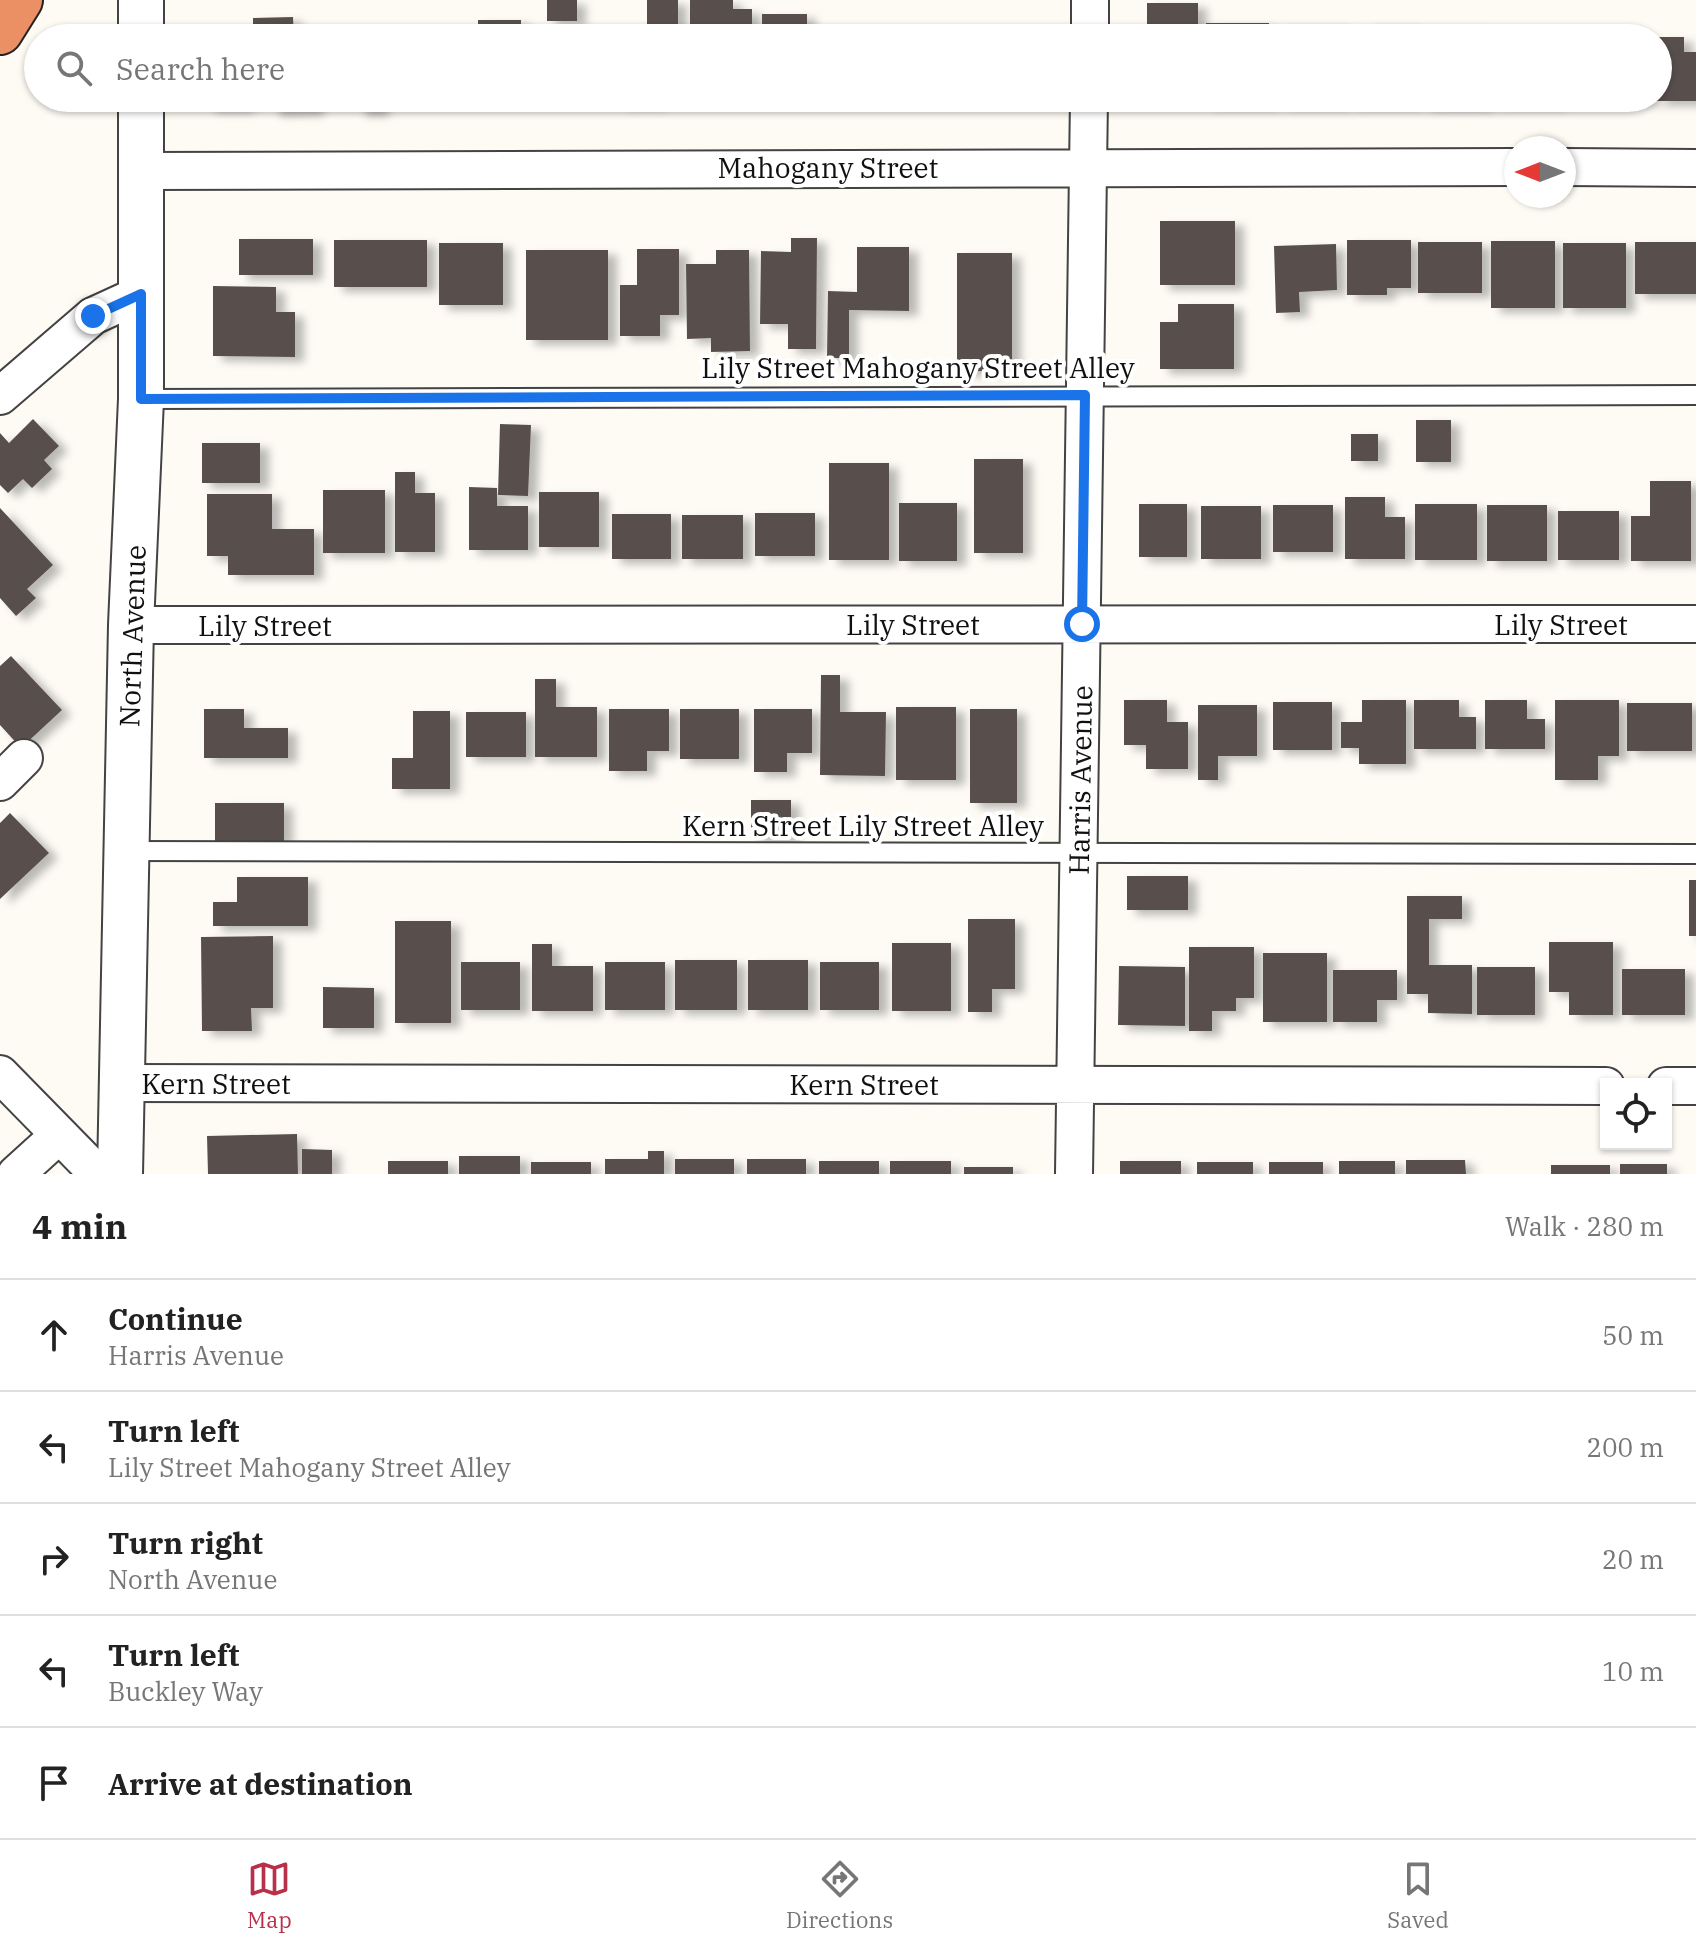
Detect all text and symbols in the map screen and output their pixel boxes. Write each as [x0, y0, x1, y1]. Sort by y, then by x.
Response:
search box [24, 24, 1672, 112]
icon: search [52, 46, 96, 90]
text: Search here [116, 49, 285, 88]
north arrow [1504, 136, 1576, 208]
street label: Mahogany Street [717, 149, 939, 186]
route end [75, 298, 111, 334]
street label: Lily Street Mahogany Street Alley [701, 349, 1135, 386]
street label: North Avenue [110, 544, 154, 728]
street label: Lily Street [846, 606, 980, 643]
route start [1064, 606, 1100, 642]
street label: Lily Street [1494, 606, 1628, 643]
street label: Lily Street [198, 607, 332, 644]
street label: Harris Avenue [1060, 685, 1100, 875]
street label: Kern Street Lily Street Alley [682, 807, 1044, 844]
street label: Kern Street [141, 1065, 291, 1102]
street label: Kern Street [789, 1066, 939, 1103]
map controls [1600, 1078, 1672, 1150]
button: locate [1600, 1078, 1672, 1150]
text: 4 min [32, 1204, 127, 1248]
text: Walk · 280 m [1505, 1209, 1664, 1243]
text: Continue [108, 1299, 243, 1338]
icon: ahead [32, 1313, 76, 1357]
text: 50 m [1602, 1318, 1664, 1352]
text: Harris Avenue [108, 1338, 284, 1372]
text: Turn left [108, 1411, 240, 1450]
icon: left [32, 1425, 76, 1469]
text: 200 m [1586, 1430, 1664, 1464]
text: Lily Street Mahogany Street Alley [108, 1450, 511, 1484]
text: Turn right [108, 1523, 263, 1562]
icon: right [32, 1537, 76, 1581]
text: 20 m [1602, 1542, 1664, 1576]
text: North Avenue [108, 1562, 277, 1596]
text: Turn left [108, 1635, 240, 1674]
icon: left [32, 1649, 76, 1693]
text: 10 m [1602, 1654, 1664, 1688]
text: Buckley Way [108, 1674, 263, 1708]
icon: arrive [32, 1761, 76, 1805]
text: Arrive at destination [108, 1764, 413, 1803]
tab: Map [247, 1857, 292, 1934]
tab: Directions [786, 1857, 893, 1934]
tab: Saved [1387, 1857, 1449, 1934]

